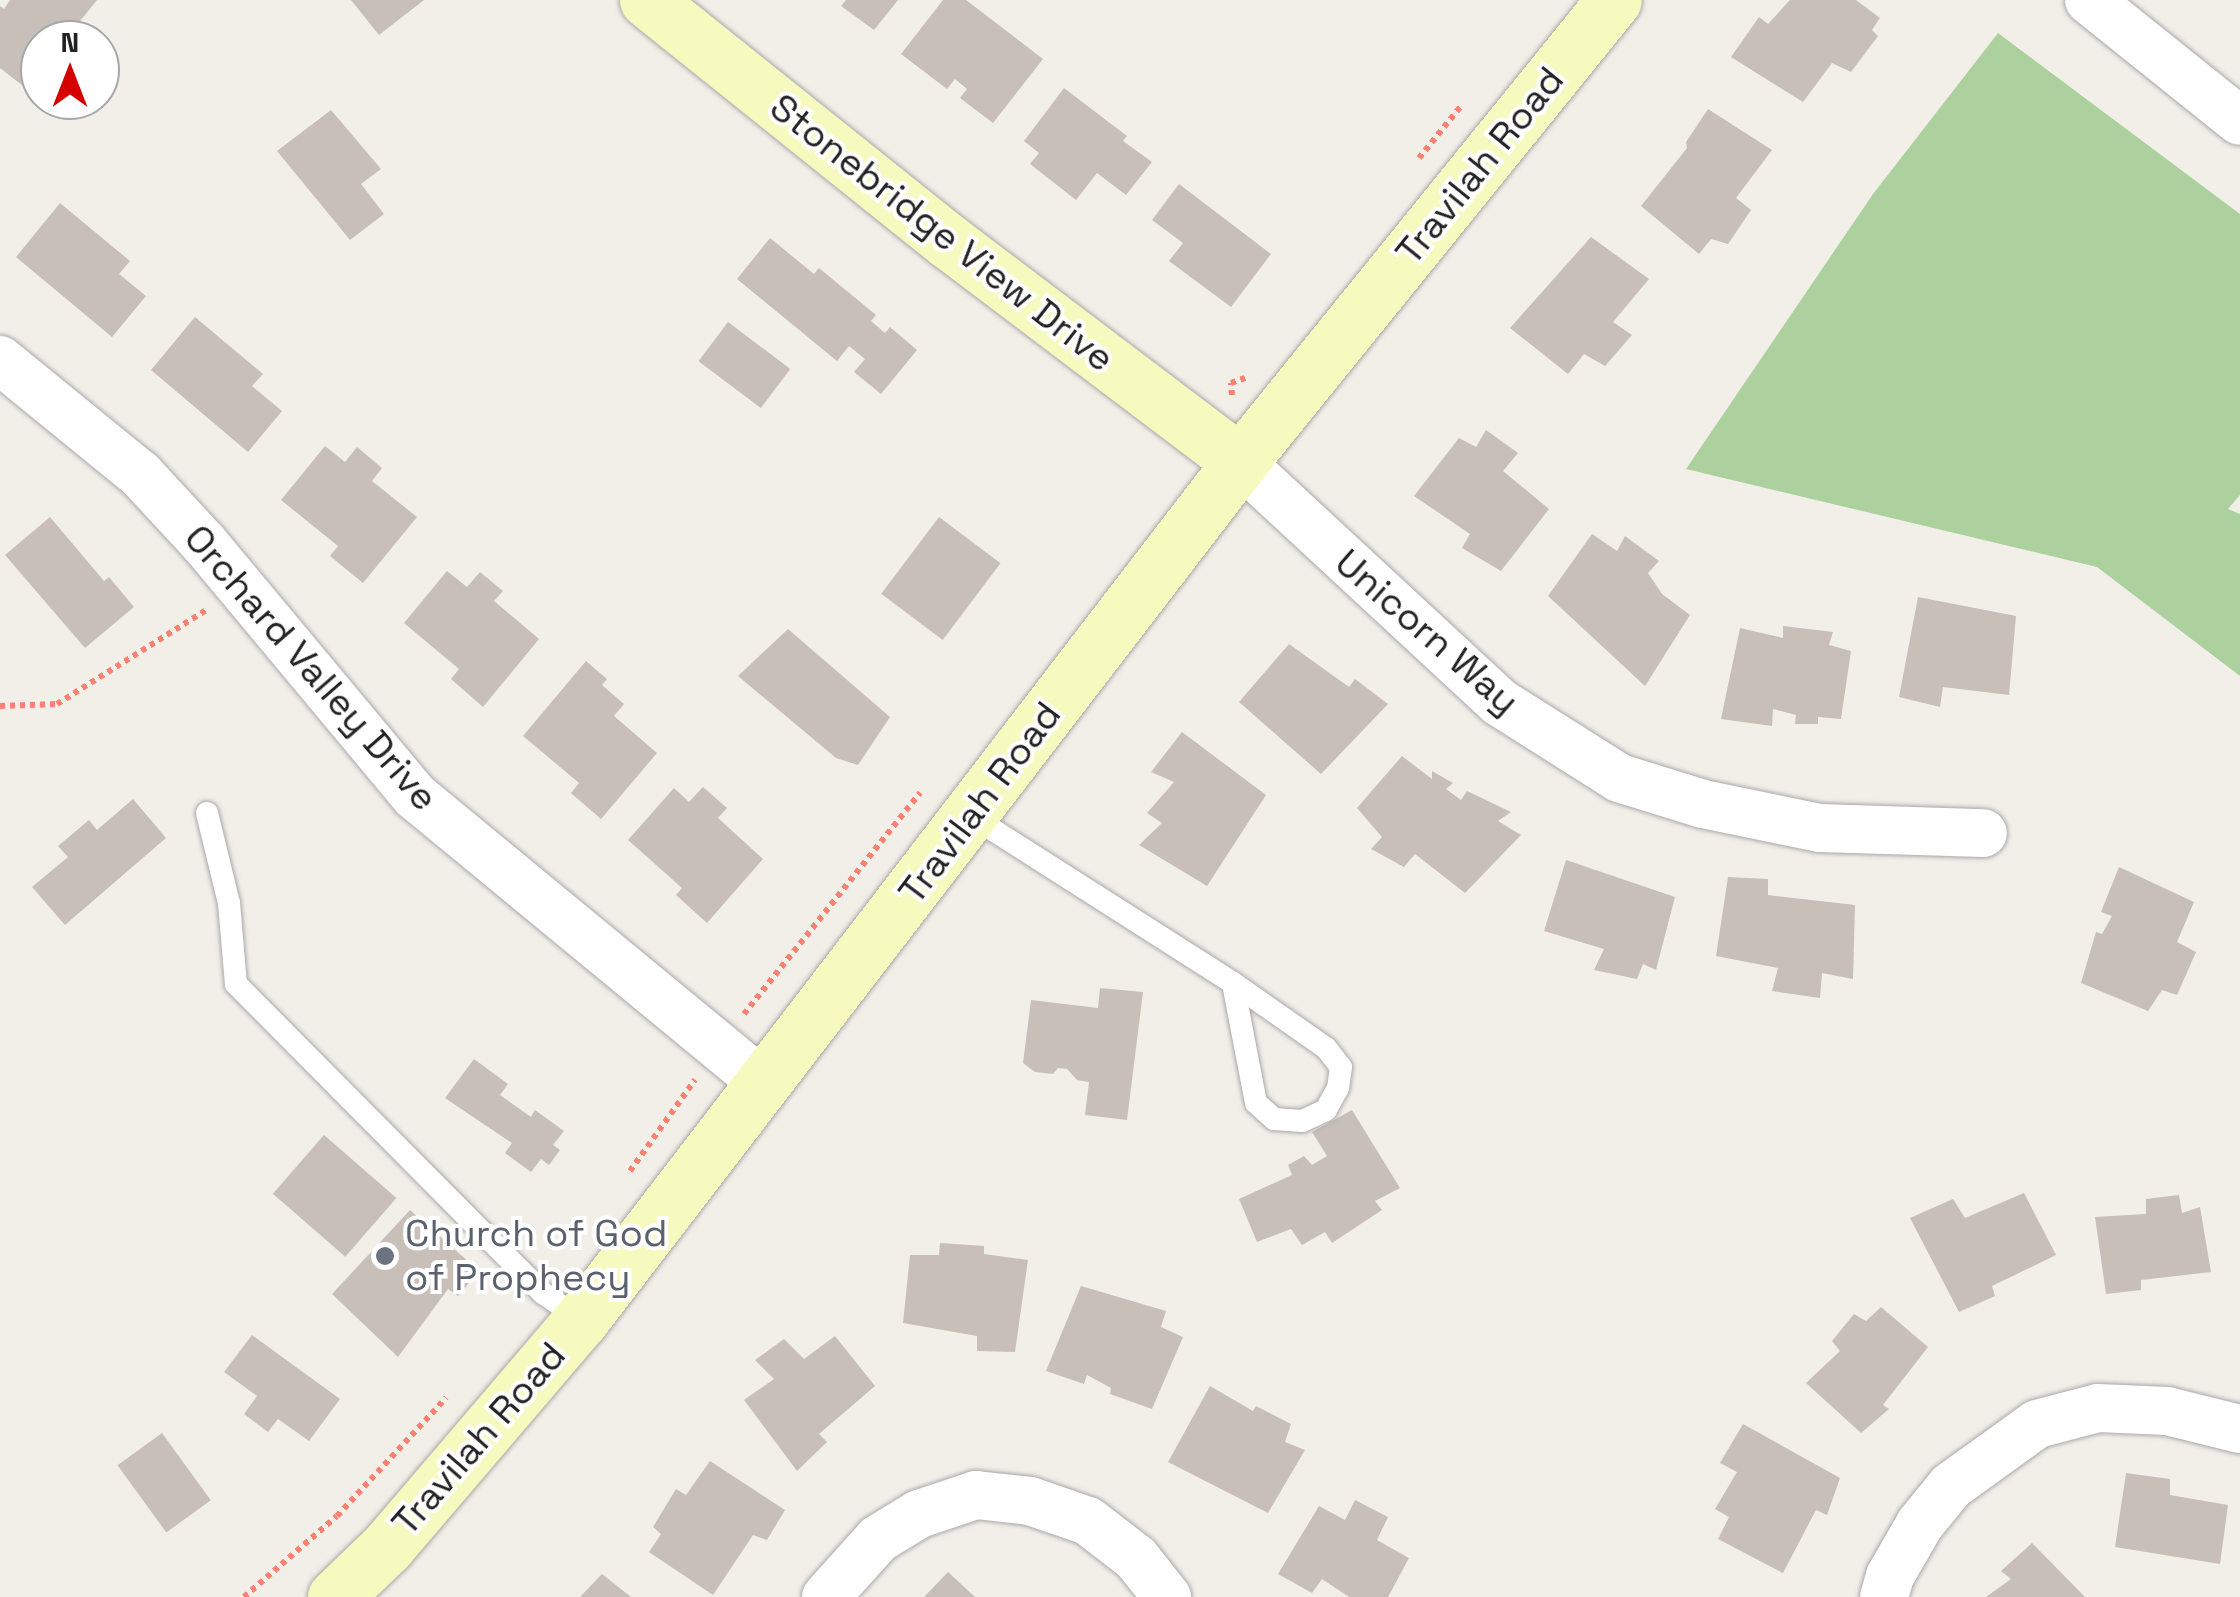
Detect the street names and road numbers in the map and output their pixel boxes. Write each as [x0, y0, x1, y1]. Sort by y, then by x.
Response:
street label: Travilah Road [1386, 58, 1574, 274]
street label: Stonebridge View Drive [761, 84, 1123, 382]
street label: Orchard Valley Drive [174, 516, 448, 820]
street label: Unicorn Way [1326, 540, 1528, 724]
street label: Travilah Road [889, 693, 1071, 913]
street label: Travilah Road [383, 1333, 575, 1545]

